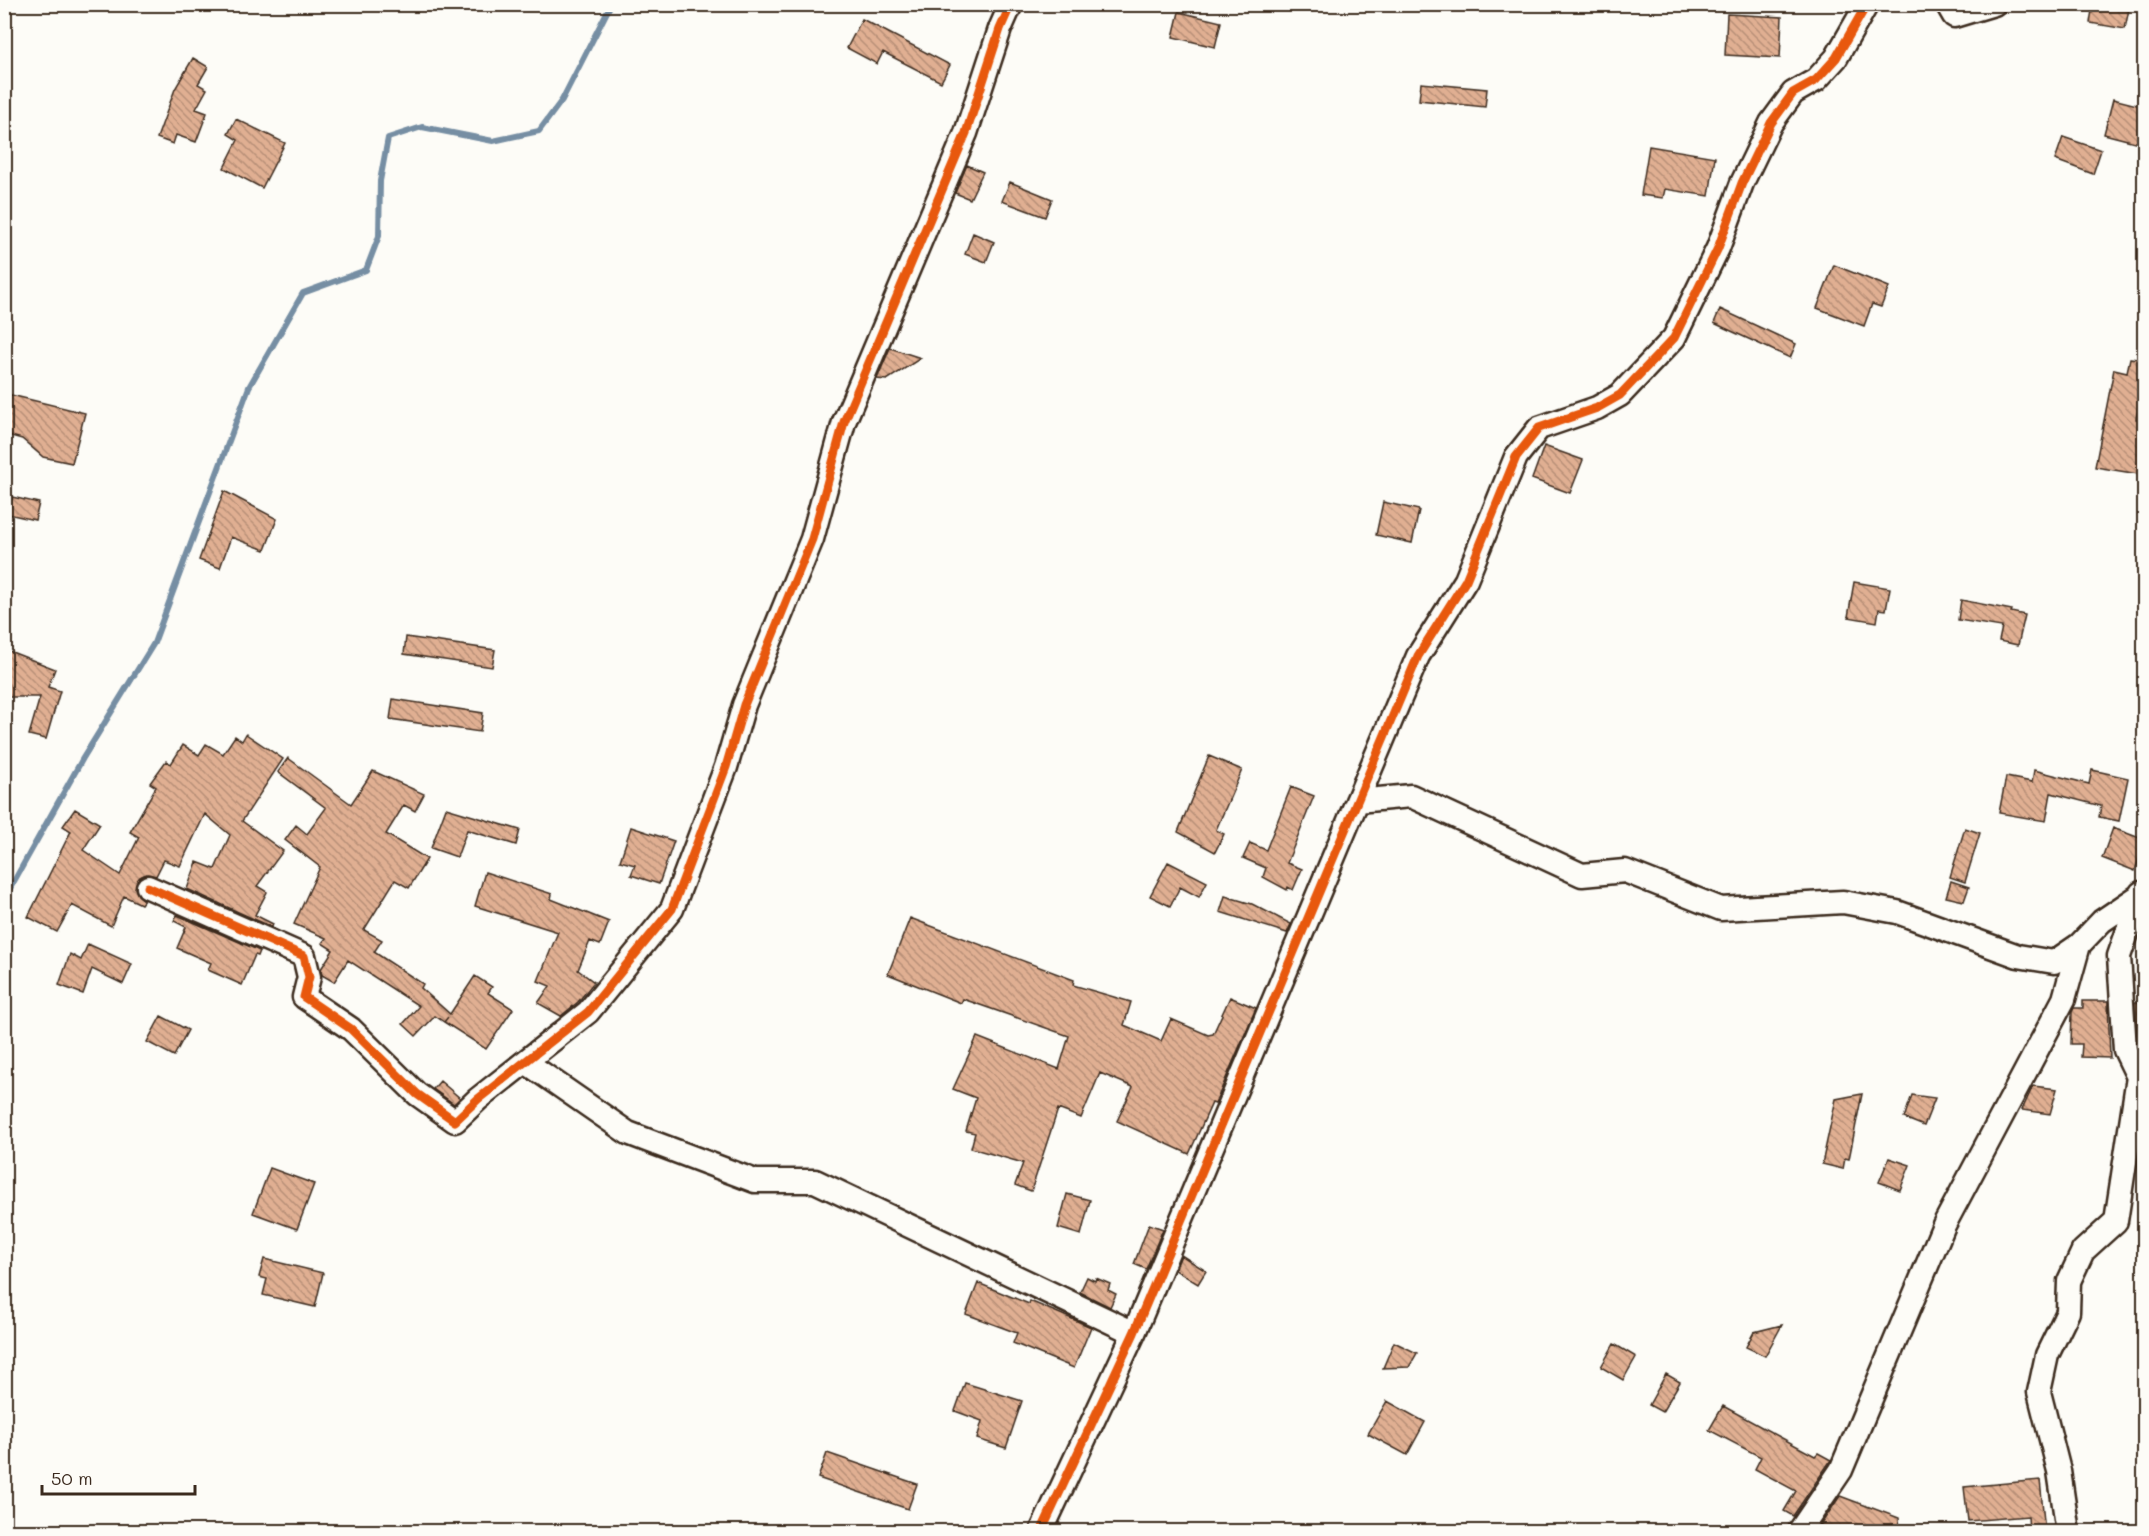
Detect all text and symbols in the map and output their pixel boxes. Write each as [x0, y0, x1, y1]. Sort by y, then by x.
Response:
scale bar [42, 1458, 195, 1496]
text: 50 m [51, 1466, 93, 1490]

